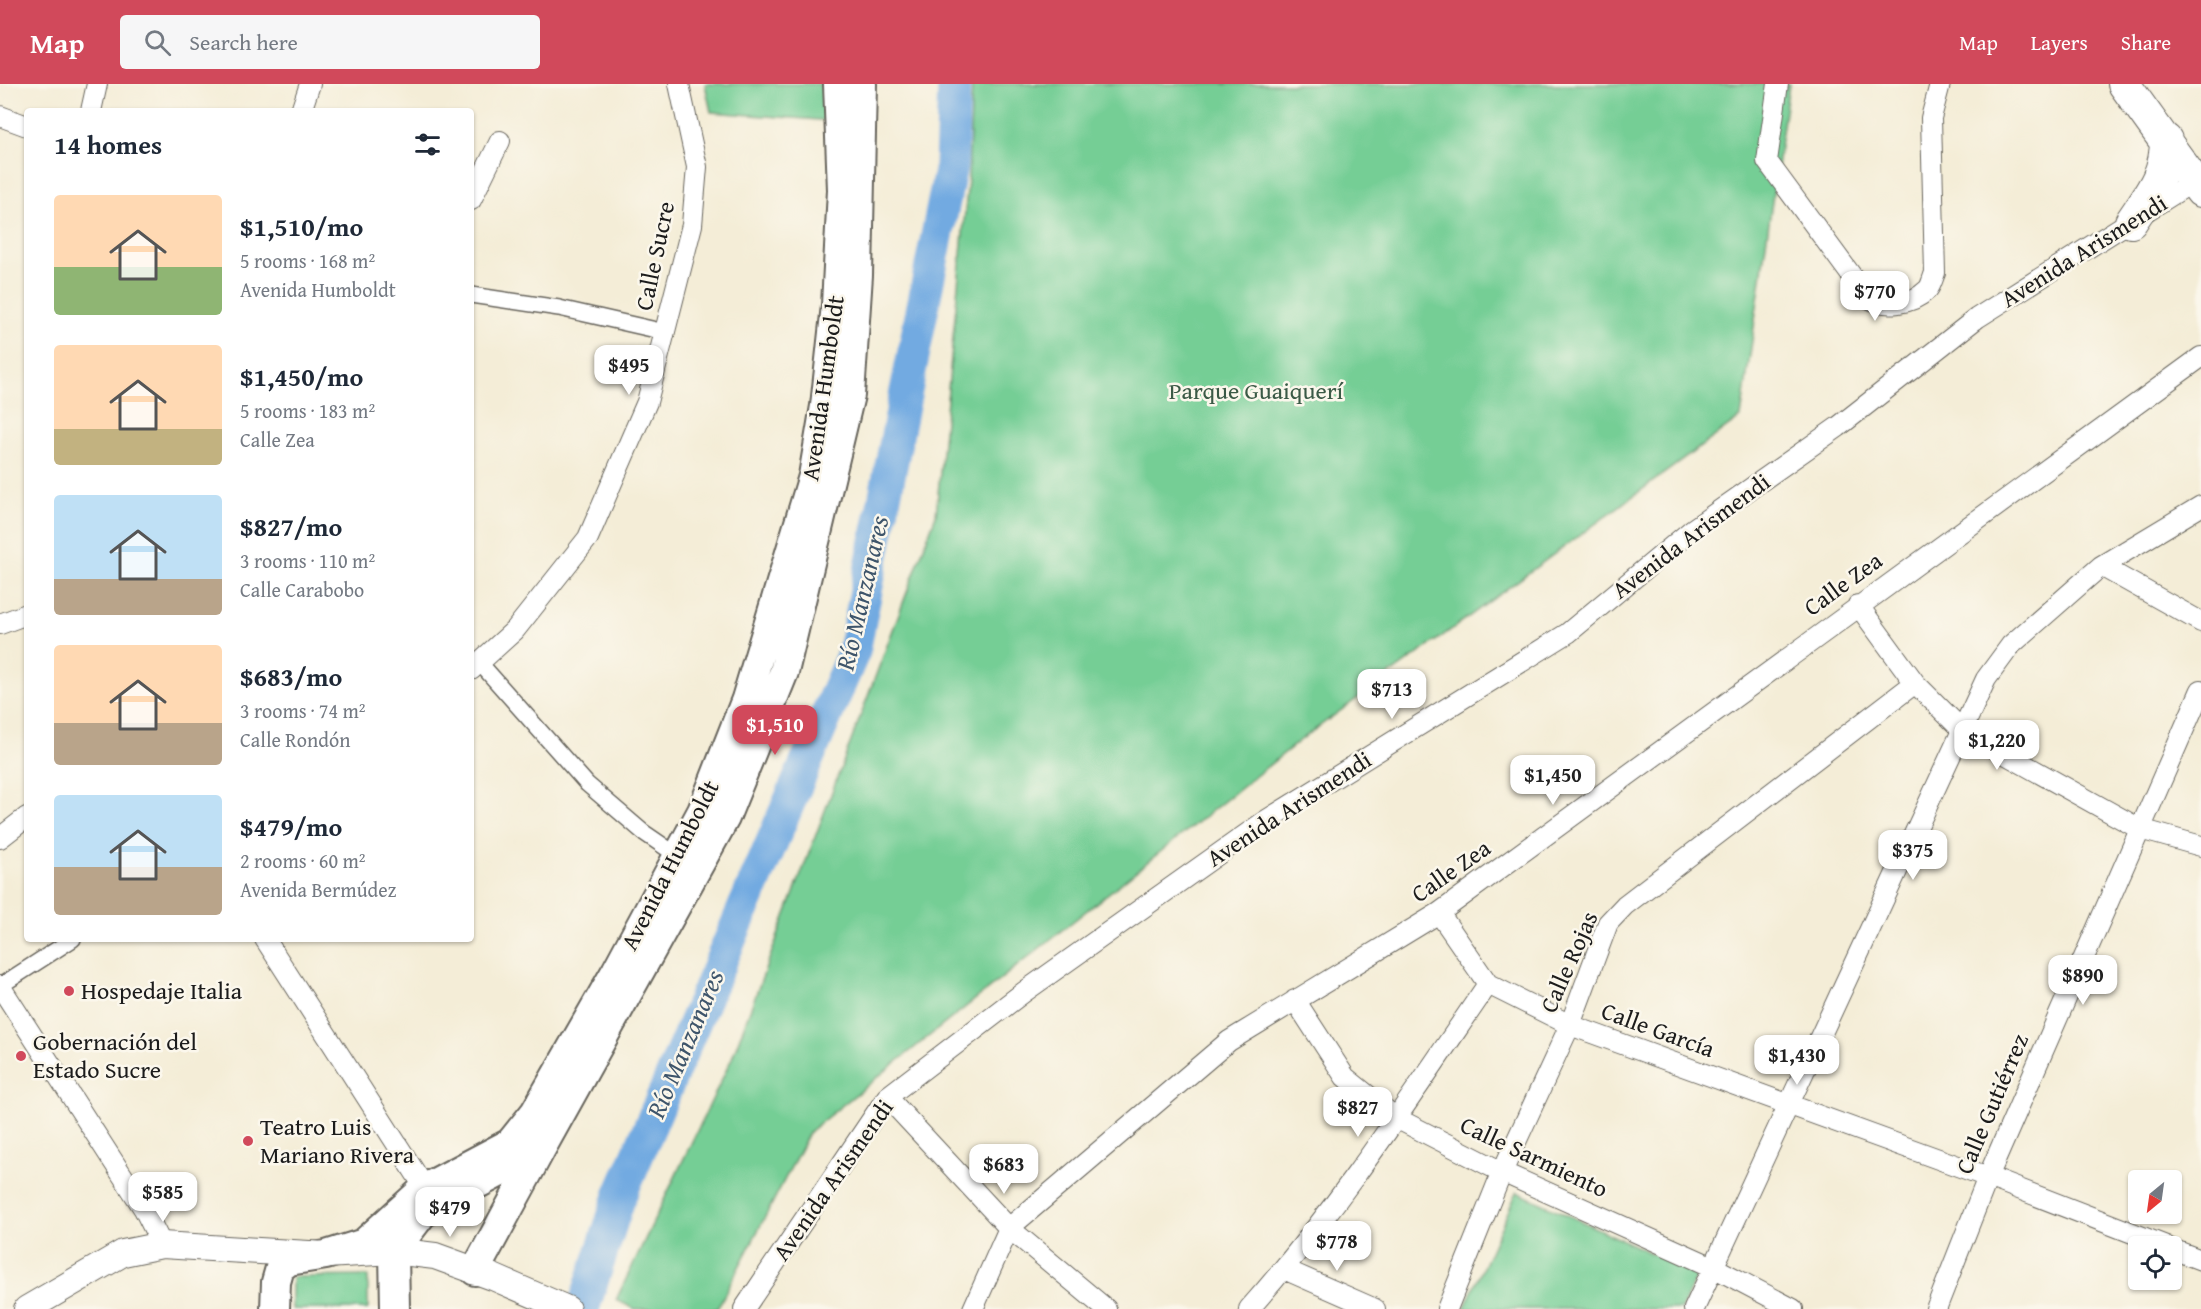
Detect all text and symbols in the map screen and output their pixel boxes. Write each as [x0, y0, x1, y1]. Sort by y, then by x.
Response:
search box [120, 15, 540, 69]
text: Map [30, 22, 84, 63]
icon: search [141, 26, 174, 59]
text: Search here [189, 26, 298, 58]
text: Map [1959, 27, 1998, 58]
text: Layers [2031, 27, 2088, 58]
text: Share [2121, 27, 2171, 58]
text: 14 homes [54, 125, 162, 164]
icon: filters [411, 128, 444, 161]
street label: Avenida Arismendi [1994, 185, 2174, 316]
street label: Calle Sucre [626, 198, 683, 314]
text: $1,510/mo [240, 207, 363, 246]
icon: home [102, 219, 174, 291]
text: 5 rooms · 168 m² [240, 246, 375, 275]
pin: $770 [1839, 271, 1911, 322]
text: Avenida Humboldt [240, 275, 396, 304]
text: $770 [1854, 276, 1896, 305]
street label: Avenida Humboldt [792, 292, 853, 483]
pin: $495 [593, 345, 665, 396]
text: $495 [608, 350, 650, 379]
text: $1,450/mo [240, 357, 363, 396]
icon: home [102, 369, 174, 441]
park label: Parque Guaiquerí [1169, 373, 1345, 408]
text: 5 rooms · 183 m² [240, 396, 375, 425]
text: Calle Zea [240, 425, 315, 454]
street label: Avenida Arismendi [1604, 464, 1777, 607]
text: $827/mo [240, 507, 342, 546]
water label: Río Manzanares [825, 511, 898, 675]
icon: home [102, 519, 174, 591]
street label: Calle Zea [1796, 543, 1890, 624]
text: 3 rooms · 110 m² [240, 546, 375, 575]
text: Calle Carabobo [240, 575, 364, 604]
text: $683/mo [240, 657, 342, 696]
icon: home [102, 669, 174, 741]
pin: $713 [1356, 669, 1428, 720]
text: $713 [1371, 674, 1413, 703]
text: 3 rooms · 74 m² [240, 696, 366, 725]
pin: $1,510 [726, 705, 824, 756]
text: $1,510 [746, 710, 804, 739]
pin: $1,220 [1948, 720, 2046, 771]
text: Calle Rondón [240, 725, 350, 754]
text: $1,220 [1968, 725, 2026, 754]
street label: Avenida Arismendi [1199, 742, 1378, 875]
pin: $1,450 [1504, 755, 1602, 806]
text: $1,450 [1524, 760, 1582, 789]
street label: Avenida Humboldt [612, 773, 728, 956]
text: $479/mo [240, 807, 342, 846]
icon: home [102, 819, 174, 891]
street label: Calle Zea [1404, 830, 1498, 911]
pin: $375 [1877, 830, 1949, 881]
text: $375 [1892, 835, 1934, 864]
text: 2 rooms · 60 m² [240, 846, 366, 875]
text: Avenida Bermúdez [240, 875, 396, 904]
street label: Calle Rojas [1531, 905, 1606, 1018]
pin: $890 [2047, 955, 2119, 1006]
text: $890 [2062, 960, 2104, 989]
water label: Río Manzanares [635, 963, 734, 1125]
place label: Hospedaje Italia [81, 973, 243, 1008]
marker: Hospedaje Italia [62, 984, 76, 998]
street label: Calle García [1597, 993, 1720, 1066]
place label: Gobernación del Estado Sucre [33, 1024, 197, 1087]
street label: Calle Gutiérrez [1946, 1028, 2037, 1179]
pin: $1,430 [1748, 1035, 1846, 1086]
text: $1,430 [1768, 1040, 1826, 1069]
marker: Gobernación del Estado Sucre [14, 1049, 28, 1063]
pin: $827 [1322, 1087, 1394, 1138]
street label: Avenida Arismendi [764, 1092, 902, 1268]
text: $827 [1337, 1092, 1379, 1121]
street label: Calle Sarmiento [1455, 1107, 1614, 1206]
place label: Teatro Luis Mariano Rivera [260, 1109, 415, 1172]
marker: Teatro Luis Mariano Rivera [241, 1134, 255, 1148]
pin: $683 [968, 1144, 1040, 1195]
text: $683 [983, 1149, 1025, 1178]
north arrow [2128, 1170, 2182, 1224]
map controls [2128, 1170, 2182, 1290]
pin: $585 [127, 1172, 199, 1223]
text: $585 [142, 1177, 184, 1206]
pin: $479 [414, 1187, 486, 1238]
text: $479 [429, 1192, 471, 1221]
pin: $778 [1301, 1221, 1373, 1272]
text: $778 [1316, 1226, 1358, 1255]
button: locate [2128, 1236, 2182, 1290]

